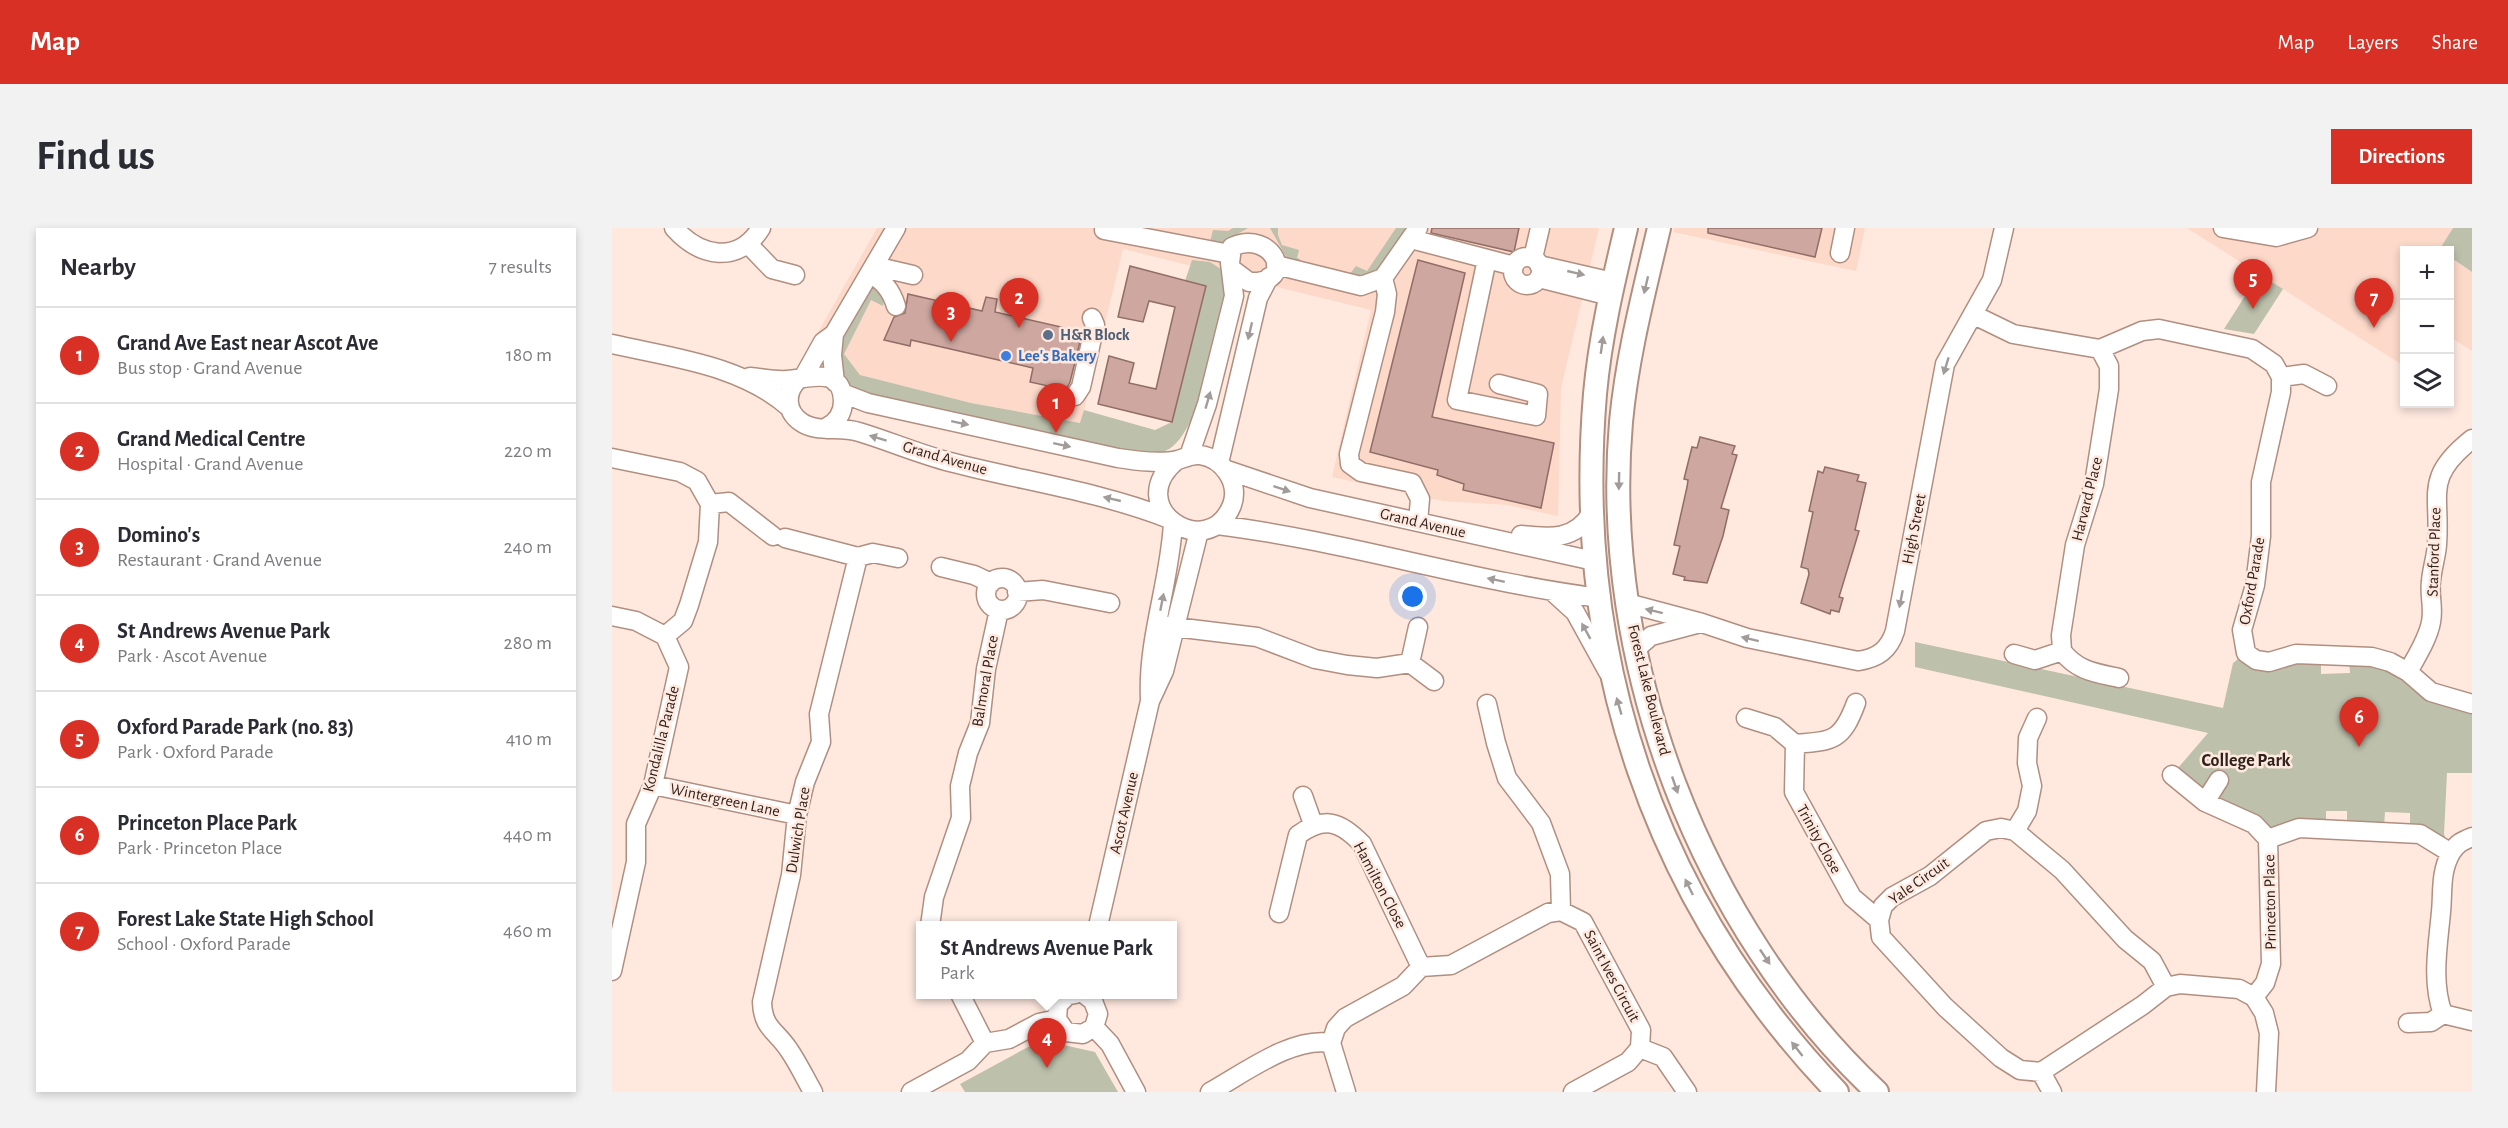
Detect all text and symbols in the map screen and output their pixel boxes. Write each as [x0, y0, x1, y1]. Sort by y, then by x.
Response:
text: Map [30, 28, 80, 56]
text: Map [2278, 32, 2314, 53]
text: Layers [2347, 32, 2398, 53]
text: Share [2431, 32, 2478, 53]
button: Directions [2331, 129, 2472, 184]
text: Find us [36, 135, 155, 177]
map controls [2400, 246, 2454, 408]
button: + [2400, 246, 2454, 300]
text: Nearby [60, 254, 136, 280]
text: 7 results [488, 257, 552, 277]
pin: 5 [2234, 260, 2272, 309]
one-way arrow [1567, 269, 1585, 279]
one-way arrow [1640, 276, 1650, 294]
pin: 2 [1000, 279, 1038, 328]
pin: 7 [2354, 279, 2394, 328]
pin: 3 [932, 292, 970, 342]
button: − [2400, 300, 2454, 354]
one-way arrow [1244, 322, 1254, 340]
place label: H&R Block [1060, 327, 1130, 343]
marker: H&R Block [1041, 328, 1055, 342]
text: Grand Ave East near Ascot Ave [117, 332, 378, 354]
one-way arrow [1597, 335, 1606, 354]
text: 1 [76, 345, 83, 365]
text: 180 m [506, 345, 552, 365]
place label: Lee's Bakery [1018, 348, 1097, 365]
marker: Lee's Bakery [999, 349, 1013, 363]
button: layers [2400, 354, 2454, 408]
one-way arrow [1941, 357, 1950, 375]
text: Bus stop · Grand Avenue [117, 358, 303, 378]
pin: 1 [1036, 384, 1076, 433]
one-way arrow [1204, 391, 1213, 409]
one-way arrow [950, 419, 969, 428]
text: Grand Medical Centre [117, 428, 305, 450]
one-way arrow [869, 433, 887, 442]
street label: Grand Avenue [901, 438, 989, 478]
text: 2 [75, 441, 84, 461]
text: 220 m [504, 441, 552, 461]
one-way arrow [1053, 441, 1072, 451]
text: Hospital · Grand Avenue [117, 454, 303, 474]
street label: Harvard Place [2069, 455, 2105, 543]
one-way arrow [1615, 472, 1624, 491]
one-way arrow [1273, 484, 1291, 494]
street label: High Street [1899, 493, 1929, 565]
one-way arrow [1103, 494, 1121, 504]
street label: Grand Avenue [1379, 505, 1467, 541]
street label: Stanford Place [2424, 507, 2444, 597]
text: Domino's [117, 524, 200, 546]
street label: Oxford Parade [2236, 536, 2268, 626]
text: 3 [75, 537, 84, 557]
text: 240 m [503, 537, 552, 557]
text: Restaurant · Grand Avenue [117, 550, 322, 570]
one-way arrow [1486, 575, 1505, 584]
your location [1398, 582, 1427, 611]
one-way arrow [1896, 589, 1905, 608]
one-way arrow [1158, 592, 1167, 611]
one-way arrow [1645, 605, 1663, 615]
text: St Andrews Avenue Park [117, 620, 330, 642]
one-way arrow [1581, 622, 1591, 639]
street label: Forest Lake Boulevard [1625, 623, 1673, 757]
text: 4 [74, 633, 85, 653]
text: 280 m [504, 633, 552, 653]
one-way arrow [1741, 633, 1759, 643]
street label: Balmoral Place [969, 634, 1001, 728]
text: Park · Ascot Avenue [117, 646, 267, 666]
street label: Kondalilla Parade [640, 684, 682, 794]
one-way arrow [1614, 697, 1623, 715]
pin: 6 [2340, 698, 2378, 747]
text: Oxford Parade Park (no. 83) [117, 716, 354, 738]
text: 5 [75, 729, 84, 749]
text: 410 m [506, 729, 552, 749]
text: Park · Oxford Parade [117, 742, 274, 762]
district label: College Park [2202, 752, 2291, 770]
street label: Ascot Avenue [1107, 770, 1141, 856]
one-way arrow [1670, 776, 1680, 794]
street label: Wintergreen Lane [669, 781, 781, 819]
street label: Dulwich Place [783, 786, 813, 874]
street label: Trinity Close [1793, 802, 1844, 877]
text: Princeton Place Park [117, 812, 297, 834]
text: 6 [75, 825, 84, 845]
text: 440 m [503, 825, 552, 845]
text: Park · Princeton Place [117, 838, 282, 858]
street label: Hamilton Close [1351, 839, 1409, 931]
street label: Princeton Place [2261, 854, 2279, 950]
street label: Yale Circuit [1886, 855, 1952, 907]
one-way arrow [1684, 879, 1693, 896]
text: Forest Lake State High School [117, 908, 374, 930]
text: 7 [75, 921, 84, 941]
text: 460 m [503, 921, 552, 941]
popup [916, 921, 1177, 999]
street label: Saint Ives Circuit [1581, 927, 1643, 1025]
text: School · Oxford Parade [117, 934, 291, 954]
text: St Andrews Avenue Park [940, 937, 1153, 959]
one-way arrow [1759, 949, 1771, 965]
text: Park [940, 963, 975, 983]
pin: 4 [1028, 1018, 1066, 1068]
one-way arrow [1791, 1041, 1804, 1057]

